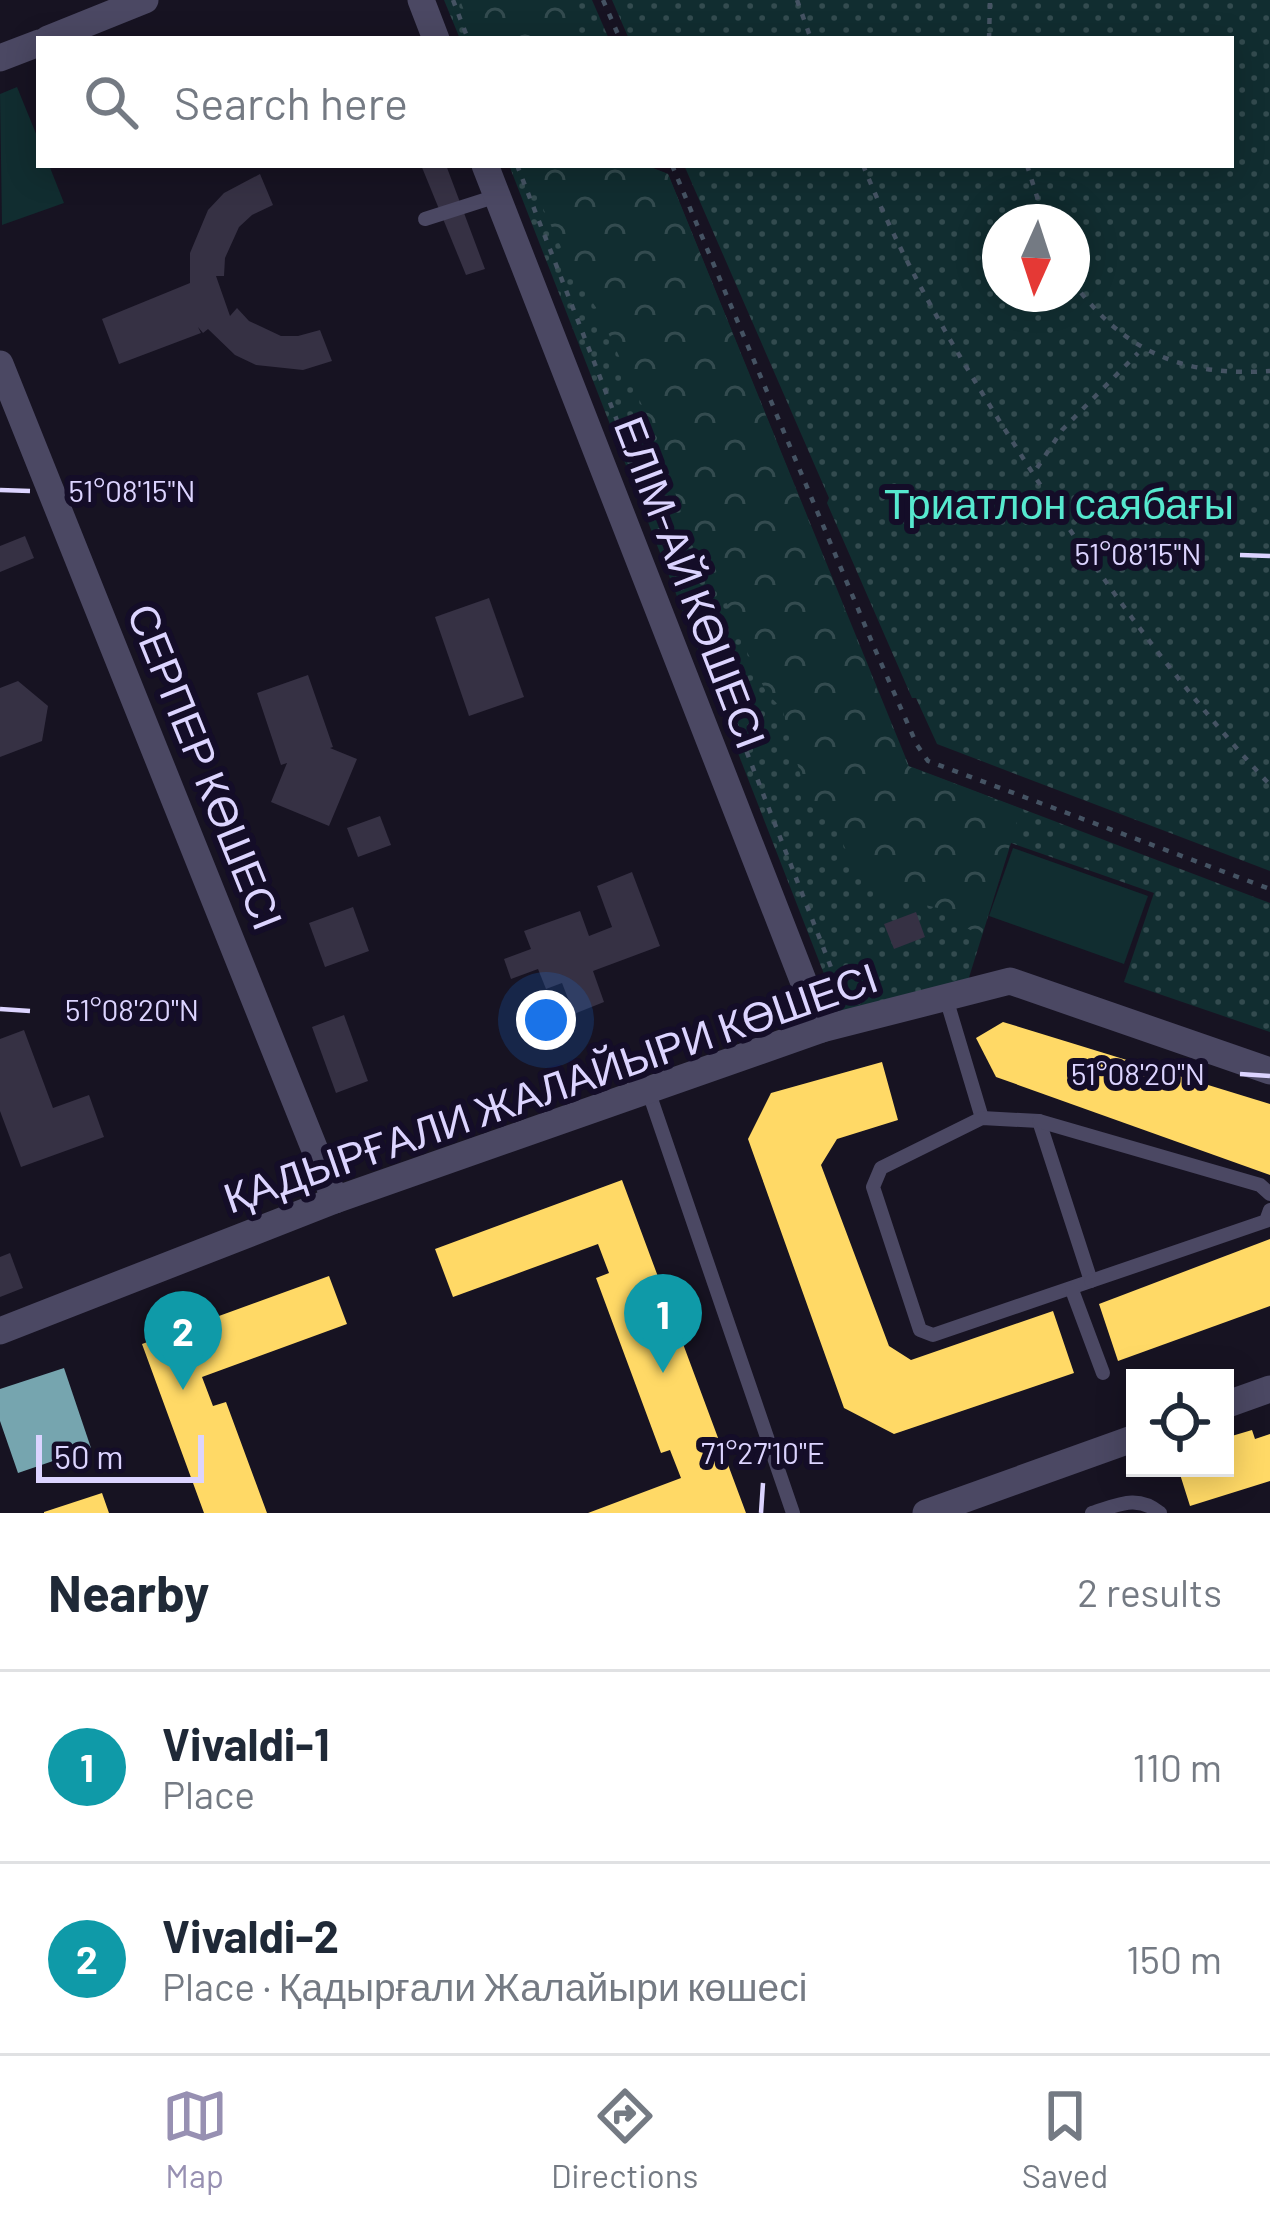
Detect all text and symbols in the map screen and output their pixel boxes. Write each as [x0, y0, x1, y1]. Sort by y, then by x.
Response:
search box [36, 36, 1234, 168]
icon: search [78, 69, 144, 135]
text: Search here [174, 75, 408, 129]
north arrow [982, 204, 1090, 312]
street label: ЕЛІМ-АЙ КӨШЕСІ [606, 409, 778, 755]
text: 51°08'15"N [68, 472, 196, 508]
park label: Триатлон саябағы [884, 477, 1234, 528]
text: 51°08'15"N [1074, 535, 1202, 571]
street label: СЕРПЕР КӨШЕСІ [119, 596, 295, 936]
street label: ҚАДЫРҒАЛИ ЖАЛАЙЫРИ КӨШЕСІ [216, 950, 884, 1223]
your location [516, 990, 576, 1050]
text: 51°08'20"N [65, 991, 199, 1027]
text: 51°08'20"N [1071, 1055, 1205, 1091]
pin: 1 [624, 1274, 702, 1373]
pin: 2 [144, 1291, 222, 1390]
map controls [1126, 1369, 1234, 1477]
button: locate [1126, 1369, 1234, 1477]
scale bar [36, 1429, 204, 1482]
text: 71°27'10"E [701, 1434, 825, 1470]
text: 50 m [54, 1436, 124, 1476]
text: Nearby [48, 1561, 209, 1622]
text: 2 results [1077, 1568, 1222, 1615]
text: Vivaldi-1 [162, 1716, 330, 1770]
text: 1 [80, 1743, 94, 1790]
text: 110 m [1132, 1743, 1222, 1790]
text: Place [162, 1770, 255, 1817]
text: Vivaldi-2 [162, 1908, 339, 1962]
text: 2 [76, 1935, 98, 1982]
text: 150 m [1126, 1935, 1222, 1982]
text: Place · Қадырғали Жалайыри көшесі [162, 1962, 807, 2009]
tab: Map [162, 2083, 228, 2195]
tab: Directions [551, 2083, 698, 2195]
tab: Saved [1022, 2083, 1108, 2195]

